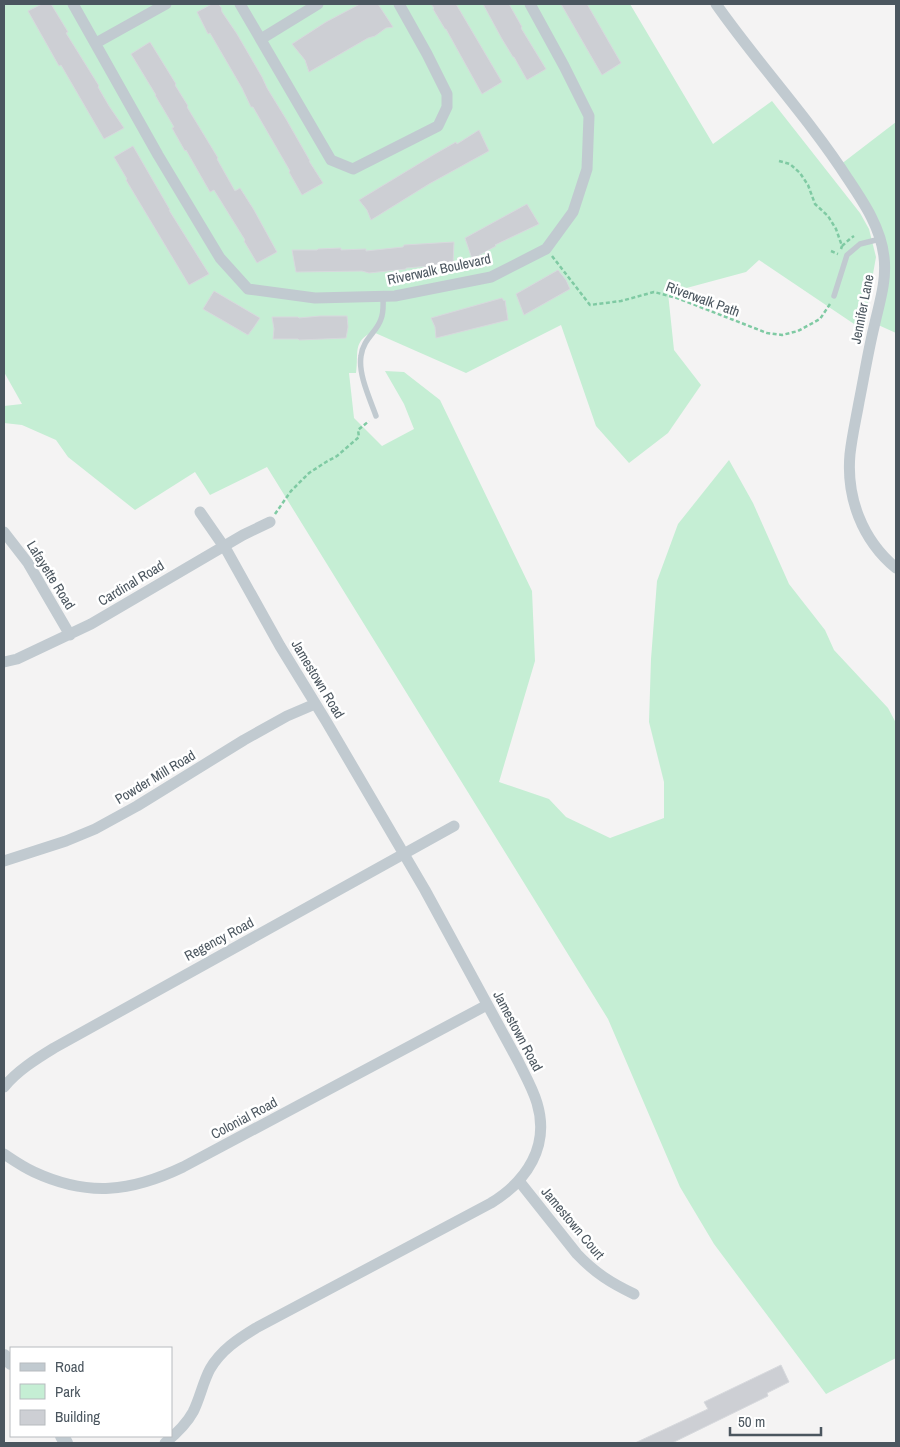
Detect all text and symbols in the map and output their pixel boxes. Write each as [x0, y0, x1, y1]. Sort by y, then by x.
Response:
street label: Riverwalk Boulevard [386, 249, 492, 289]
street label: Jennifer Lane [846, 273, 878, 345]
street label: Riverwalk Path [664, 277, 742, 321]
street label: Lafayette Road [23, 537, 79, 613]
street label: Cardinal Road [95, 556, 167, 610]
street label: Jamestown Road [287, 636, 349, 722]
street label: Powder Mill Road [112, 746, 198, 808]
street label: Regency Road [181, 913, 257, 965]
street label: Jamestown Road [489, 988, 547, 1074]
street label: Colonial Road [208, 1093, 280, 1143]
street label: Jamestown Court [537, 1183, 609, 1263]
legend [10, 1347, 172, 1437]
text: Road [55, 1356, 84, 1377]
text: Park [55, 1381, 81, 1402]
scale bar [730, 1404, 821, 1436]
text: Building [55, 1406, 100, 1427]
text: 50 m [738, 1411, 765, 1432]

